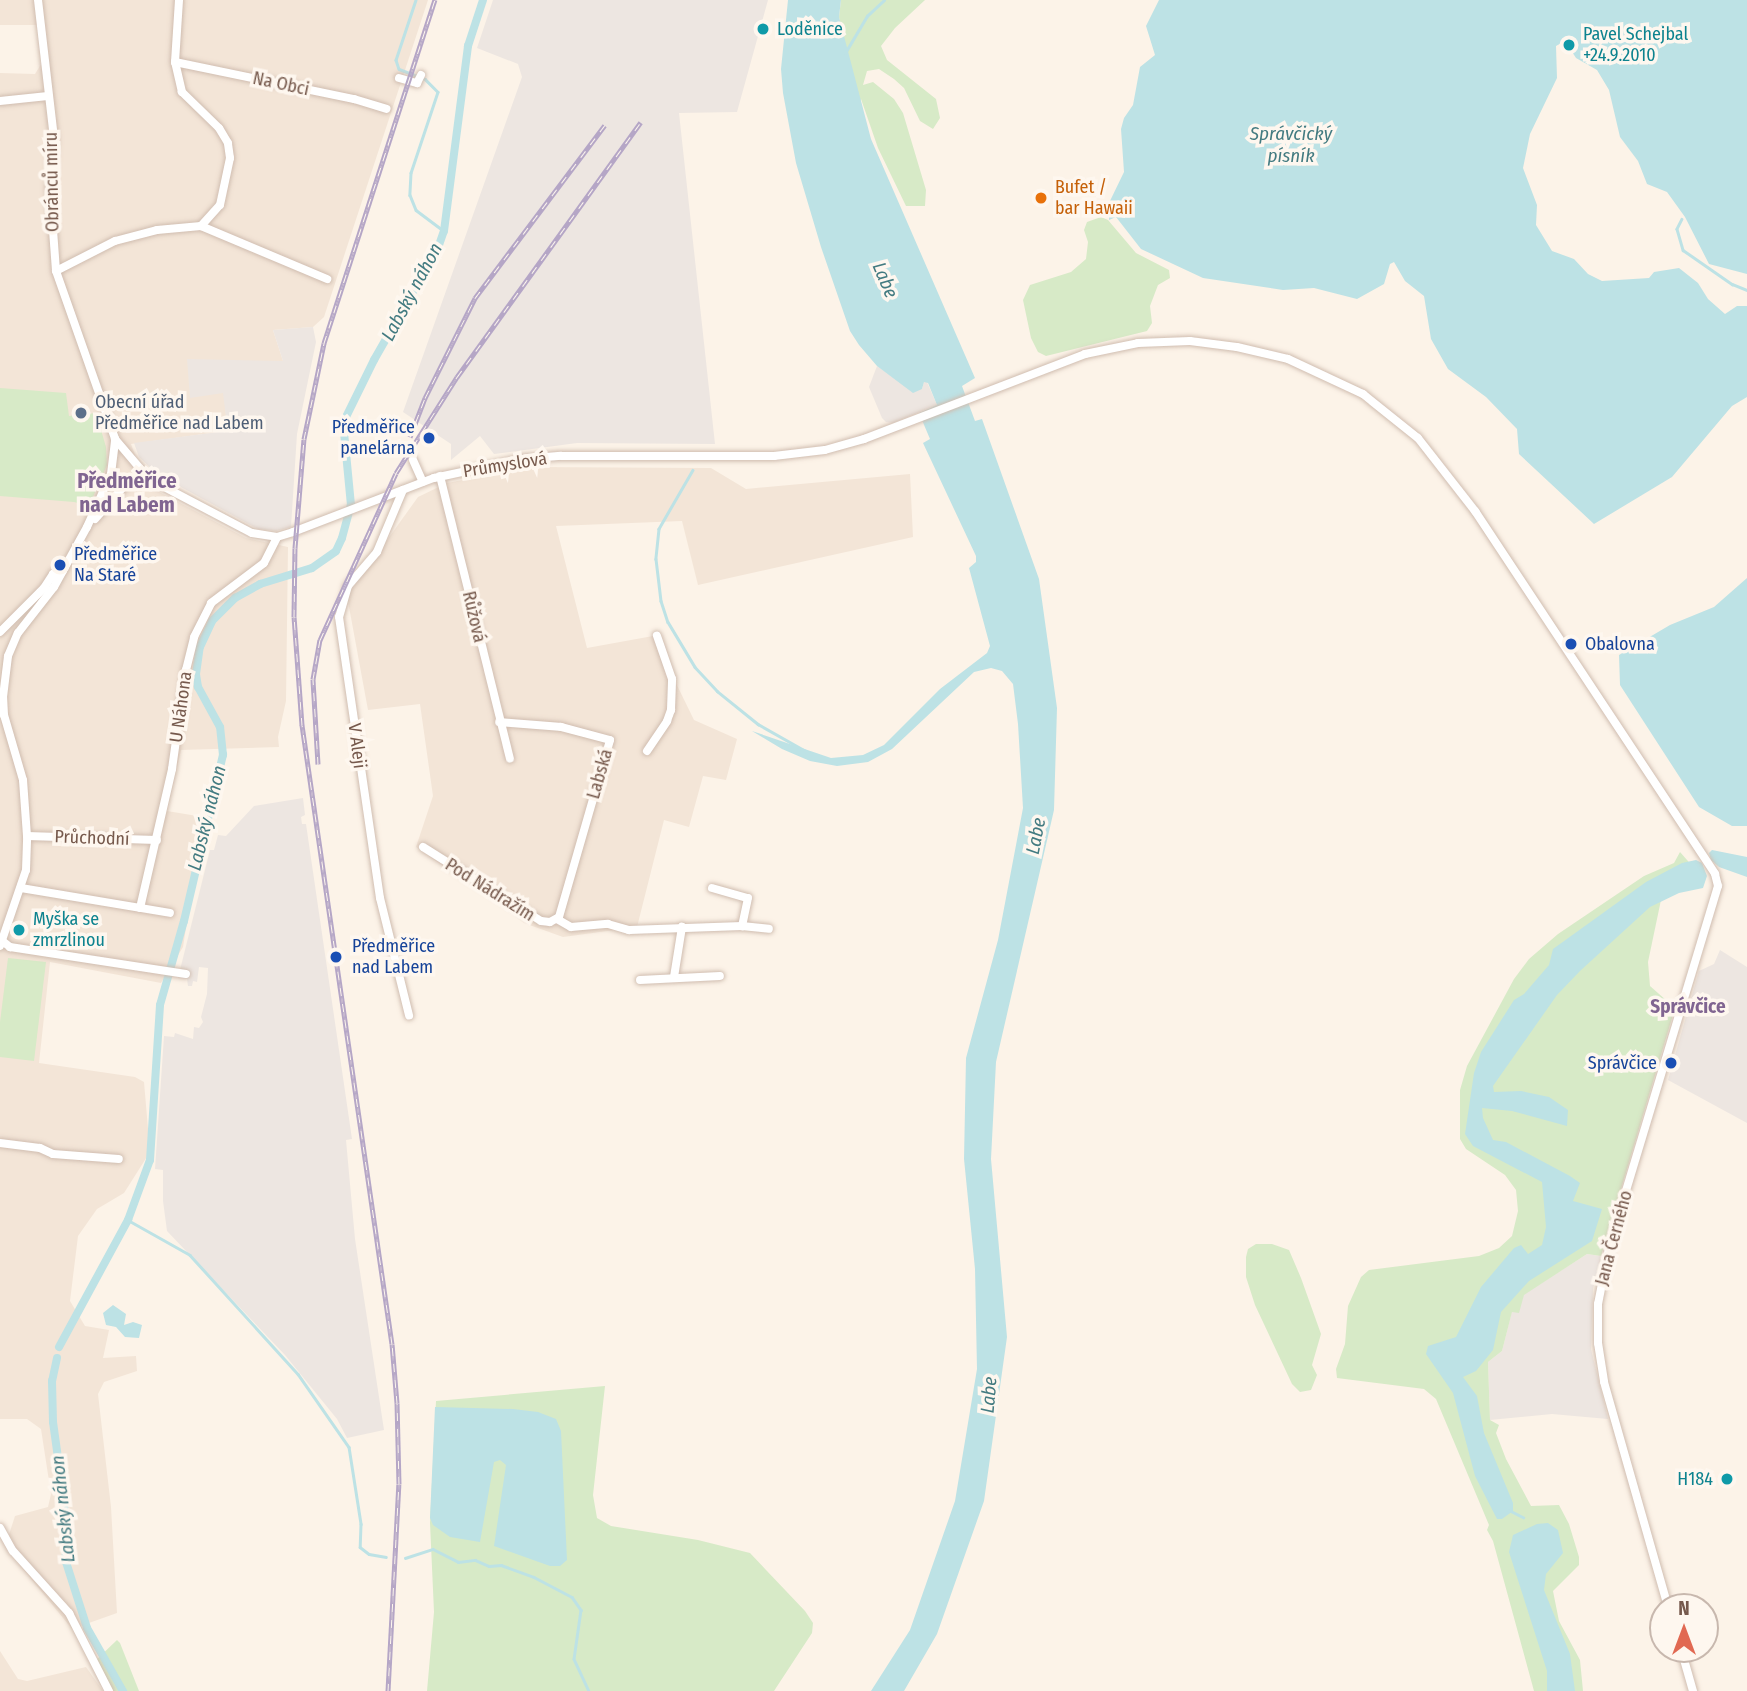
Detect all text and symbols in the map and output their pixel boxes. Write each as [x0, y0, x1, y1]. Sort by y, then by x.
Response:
place label: Loděnice [777, 18, 843, 40]
marker: Loděnice [755, 21, 771, 37]
place label: Pavel Schejbal +24.9.2010 [1583, 24, 1688, 66]
marker: Pavel Schejbal +24.9.2010 [1561, 37, 1577, 53]
street label: Na Obci [251, 68, 311, 100]
water label: Správčický písník [1250, 123, 1332, 167]
street label: Obránců míru [40, 132, 64, 232]
place label: Bufet / bar Hawaii [1055, 177, 1133, 220]
marker: Bufet / bar Hawaii [1033, 190, 1049, 206]
water label: Labský náhon [377, 239, 447, 345]
water label: Labe [867, 259, 903, 301]
place label: Obecní úřad Předměřice nad Labem [95, 392, 264, 434]
marker: Obecní úřad Předměřice nad Labem [73, 405, 89, 421]
place label: Předměřice panelárna [332, 417, 415, 460]
marker: Předměřice panelárna [421, 430, 437, 446]
street label: Průmyslová [461, 448, 549, 482]
district label: Předměřice nad Labem [77, 468, 177, 518]
place label: Předměřice Na Staré [74, 544, 157, 586]
marker: Předměřice Na Staré [52, 557, 68, 573]
street label: Růžová [458, 589, 490, 645]
place label: Obalovna [1585, 633, 1655, 655]
marker: Obalovna [1563, 636, 1579, 652]
street label: U Náhona [165, 670, 197, 744]
street label: V Aleji [344, 722, 370, 770]
street label: Labská [583, 747, 617, 801]
water label: Labský náhon [183, 763, 231, 873]
water label: Labe [1021, 816, 1051, 856]
street label: Průchodní [54, 826, 130, 850]
street label: Pod Nádražím [441, 854, 539, 926]
place label: Myška se zmrzlinou [33, 909, 105, 951]
marker: Myška se zmrzlinou [11, 922, 27, 938]
place label: Předměřice nad Labem [352, 936, 435, 978]
marker: Předměřice nad Labem [326, 947, 346, 967]
district label: Správčice [1650, 996, 1726, 1018]
place label: Správčice [1588, 1052, 1657, 1074]
marker: Správčice [1663, 1055, 1679, 1071]
street label: Jana Černého [1591, 1188, 1637, 1288]
water label: Labe [976, 1376, 1002, 1414]
water label: Labský náhon [46, 1454, 80, 1564]
place label: H184 [1677, 1468, 1713, 1490]
marker: H184 [1719, 1471, 1735, 1487]
north arrow [1649, 1593, 1719, 1663]
text: N [1678, 1597, 1690, 1620]

